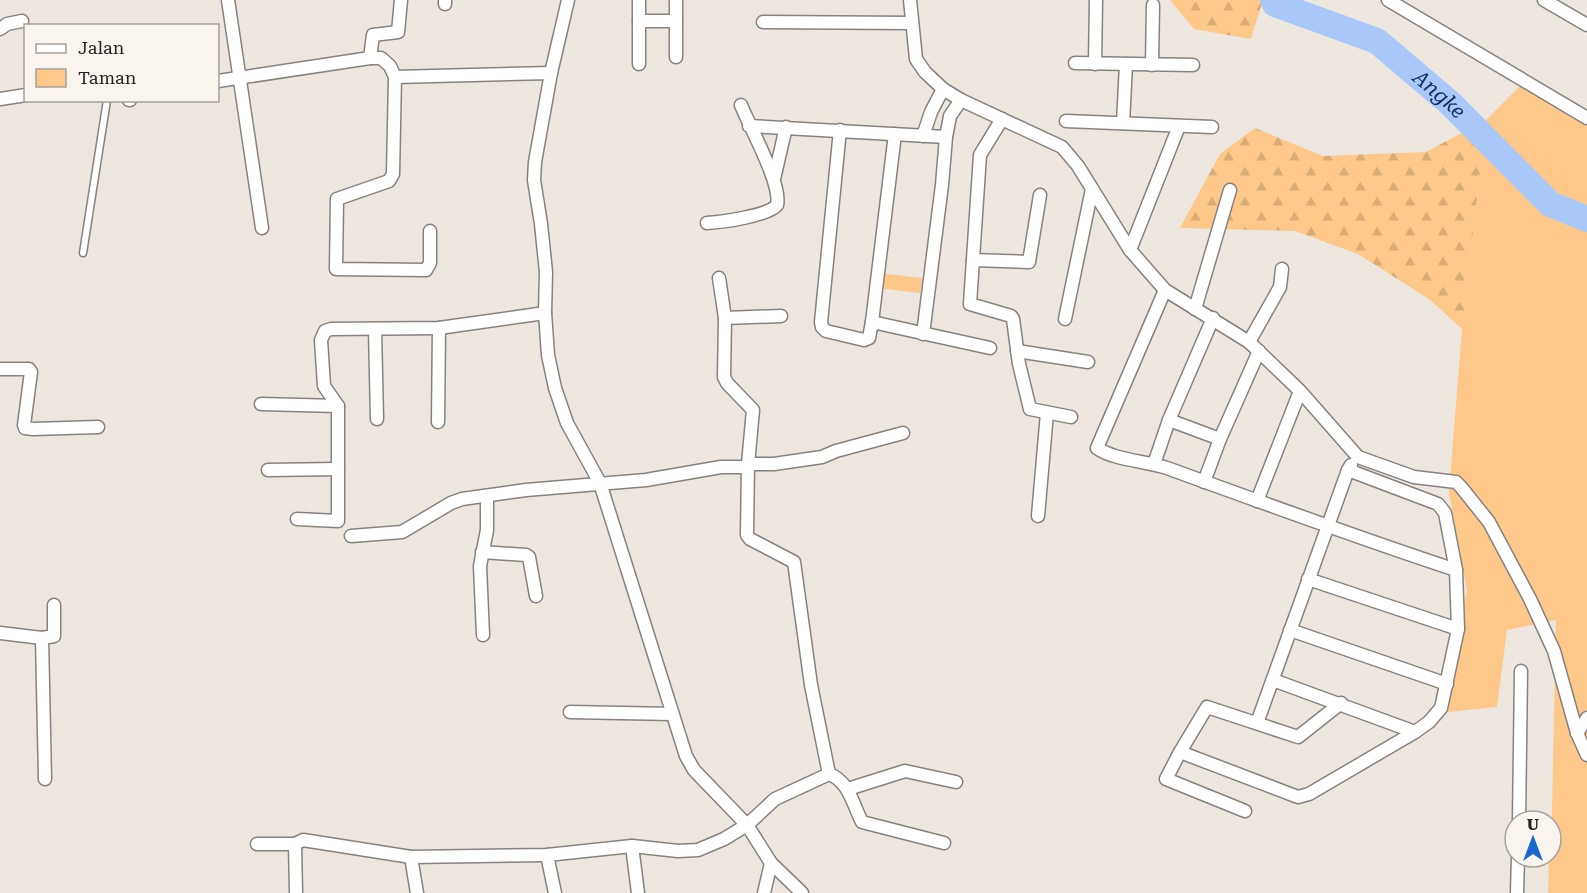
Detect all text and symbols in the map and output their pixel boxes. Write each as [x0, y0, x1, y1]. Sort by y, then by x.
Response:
legend [24, 24, 219, 102]
text: Jalan [78, 37, 125, 58]
water label: Angke [1407, 64, 1470, 123]
text: Taman [78, 67, 137, 88]
north arrow [1503, 809, 1563, 869]
text: U [1527, 815, 1539, 834]

